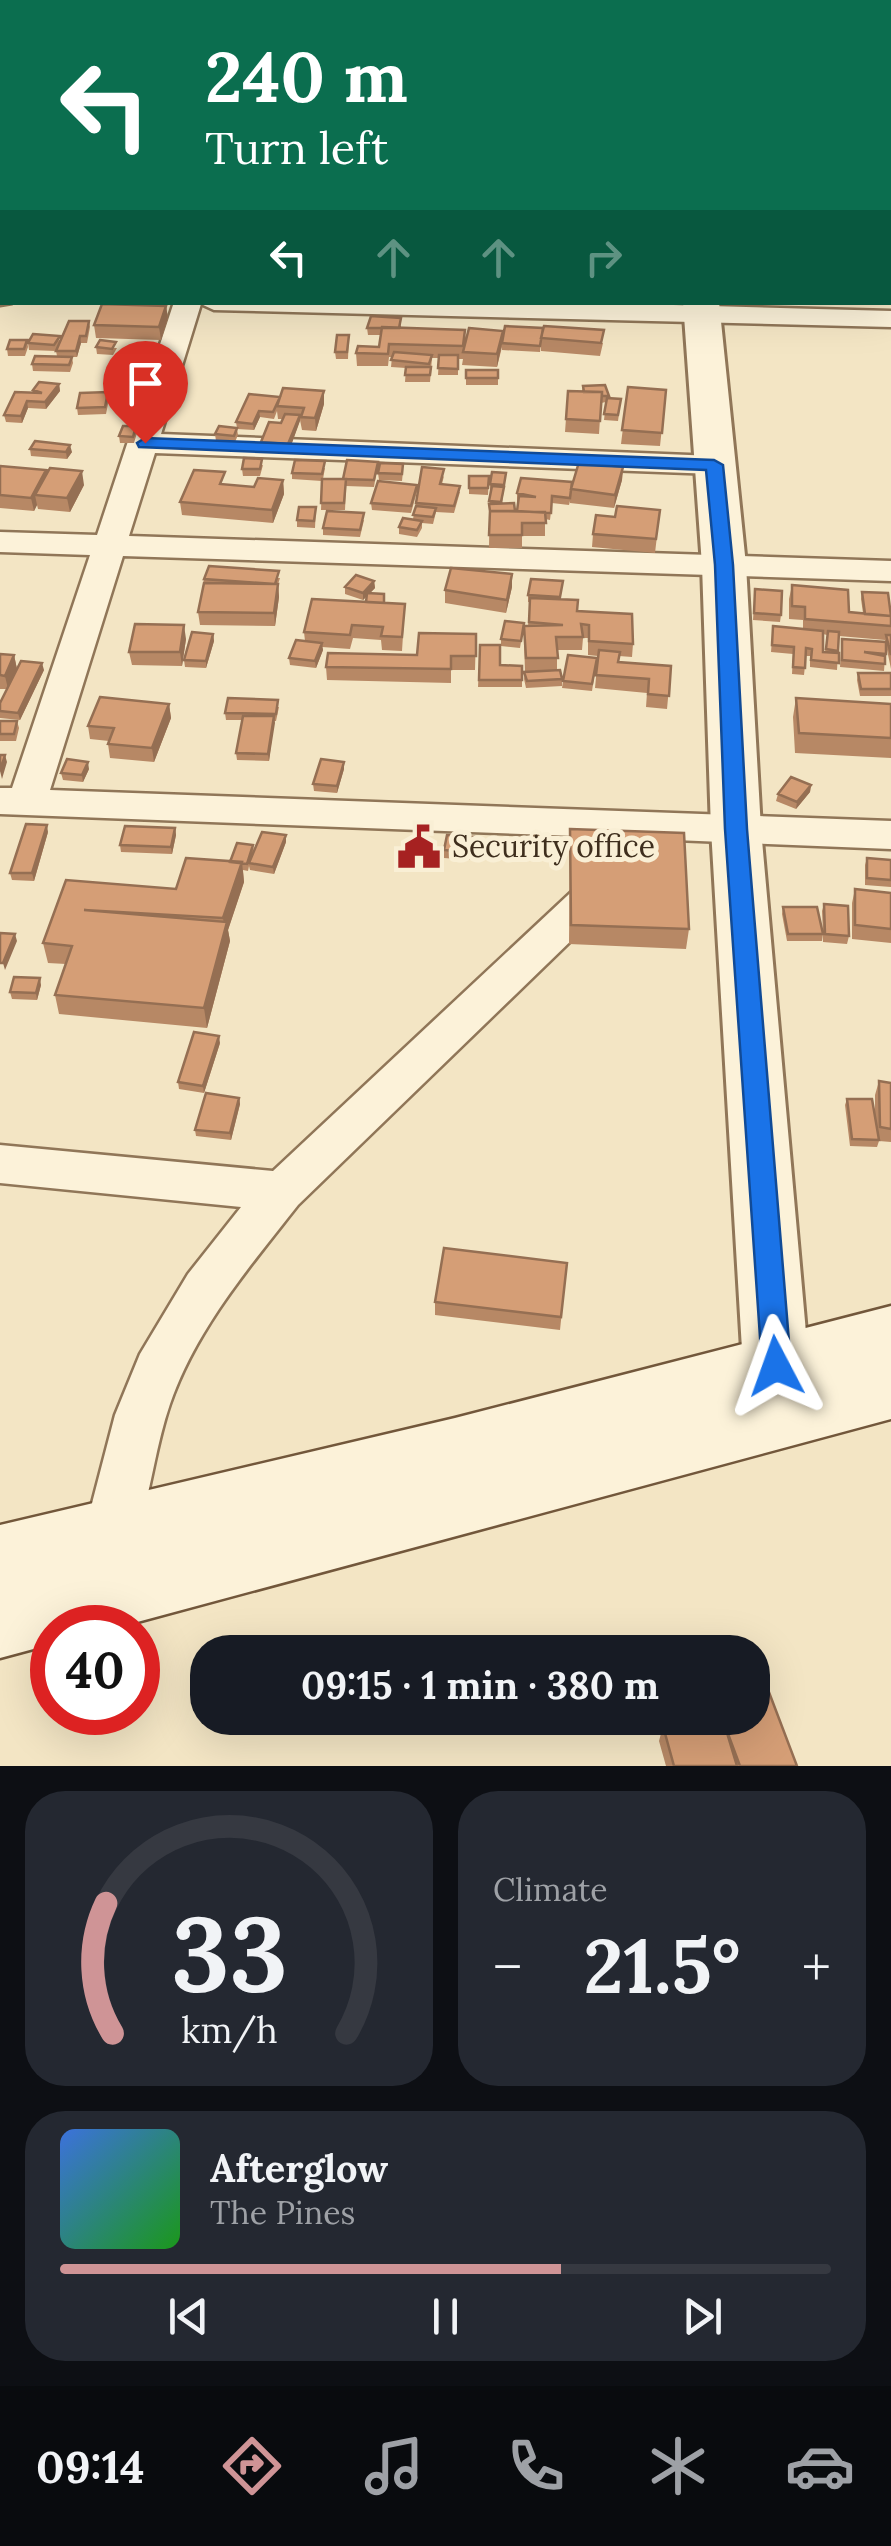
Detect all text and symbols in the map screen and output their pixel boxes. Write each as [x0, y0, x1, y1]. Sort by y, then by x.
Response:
text: 240 m [205, 32, 408, 121]
icon: left [40, 40, 170, 170]
text: Turn left [205, 119, 388, 176]
icon: left [261, 230, 316, 285]
icon: ahead [366, 230, 421, 285]
icon: ahead [471, 230, 526, 285]
icon: right [576, 230, 631, 285]
pin [103, 341, 188, 444]
icon: arrive [118, 356, 173, 411]
public building icon: Security office [395, 823, 443, 871]
place label: Security office [452, 827, 655, 866]
position arrow [724, 1314, 828, 1418]
speed limit sign: 40 [30, 1605, 160, 1735]
text: 09:15 · 1 min · 380 m [301, 1661, 659, 1709]
text: Climate [493, 1869, 608, 1910]
text: 33 [171, 1886, 287, 2019]
text: 21.5° [583, 1918, 741, 2014]
text: − [493, 1932, 522, 2002]
text: + [802, 1932, 831, 2002]
text: km/h [181, 2007, 277, 2053]
text: Afterglow [210, 2144, 388, 2192]
text: The Pines [210, 2192, 355, 2233]
icon: previous [161, 2289, 216, 2344]
icon: pause [418, 2289, 473, 2344]
icon: next [675, 2289, 730, 2344]
icon: directions [217, 2431, 287, 2501]
icon: music [359, 2431, 429, 2501]
icon: phone [501, 2431, 571, 2501]
icon: climate [643, 2431, 713, 2501]
icon: car [785, 2431, 855, 2501]
text: 09:14 [36, 2438, 145, 2495]

